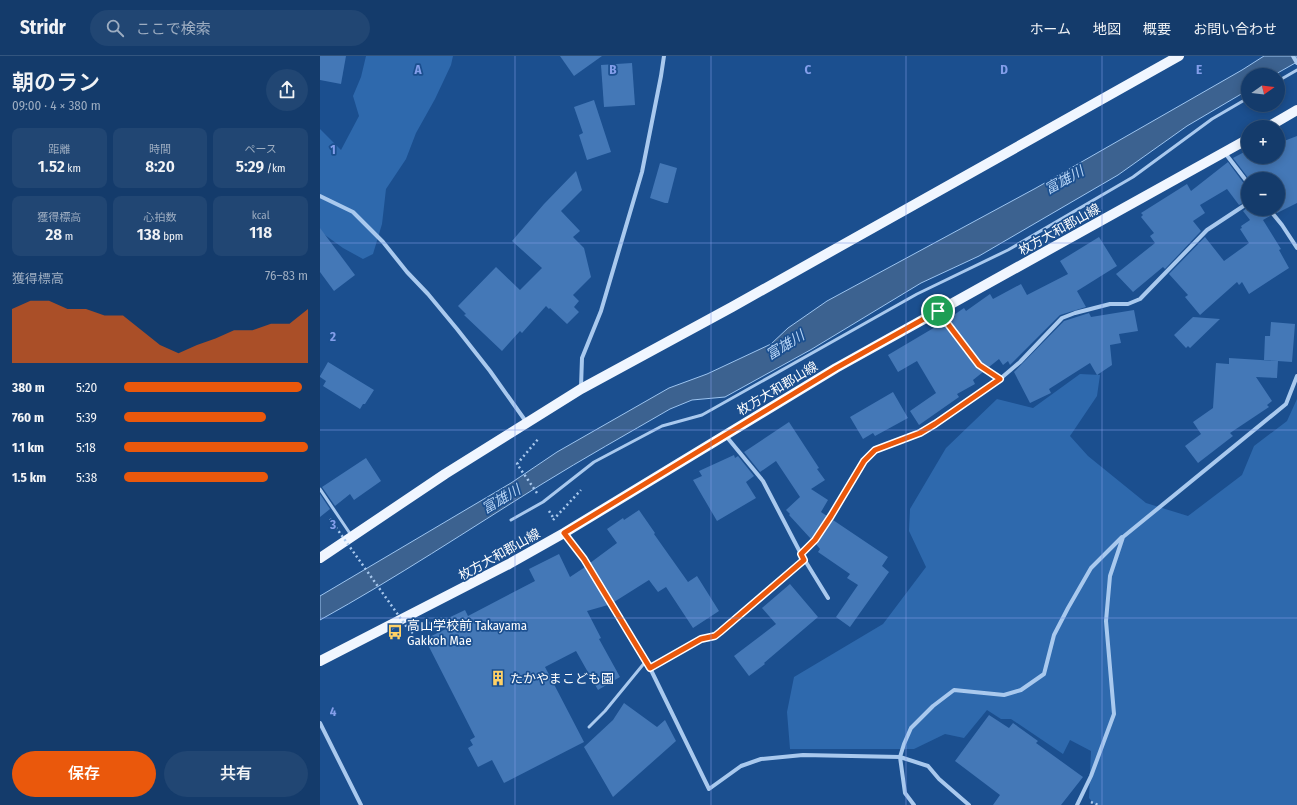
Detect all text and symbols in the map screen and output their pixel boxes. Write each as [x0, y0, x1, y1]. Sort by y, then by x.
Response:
search box [90, 10, 370, 46]
text: Stridr [20, 16, 66, 39]
icon: search [104, 17, 126, 39]
text: ここで検索 [136, 20, 211, 38]
text: ホーム [1029, 21, 1071, 38]
text: 地図 [1093, 21, 1121, 38]
text: 概要 [1143, 21, 1171, 38]
text: お問い合わせ [1193, 21, 1277, 38]
text: A [413, 62, 422, 77]
text: B [609, 62, 617, 77]
text: C [805, 62, 812, 77]
text: D [1000, 62, 1008, 77]
text: E [1196, 62, 1202, 77]
north arrow [1241, 68, 1285, 112]
map controls [1241, 68, 1285, 216]
text: 朝のラン [12, 69, 100, 96]
button: share [266, 69, 308, 111]
text: 09:00 · 4 × 380 m [12, 98, 101, 113]
button: + [1241, 120, 1285, 164]
text: 1 [330, 142, 336, 157]
text: 距離 [48, 143, 70, 156]
text: 時間 [149, 143, 171, 156]
text: ペース [244, 143, 277, 156]
text: 1.52 [38, 156, 65, 177]
text: 8:20 [145, 156, 175, 177]
text: 5:29 [236, 156, 264, 177]
text: km [65, 162, 81, 175]
text: /km [264, 162, 286, 175]
water label: 富雄川 [1042, 162, 1088, 198]
button: − [1241, 172, 1285, 216]
street label: 枚方大和郡山線 [1016, 201, 1103, 258]
text: kcal [252, 209, 270, 222]
text: 獲得標高 [37, 211, 81, 224]
text: 心拍数 [143, 211, 176, 224]
text: 118 [249, 222, 272, 243]
text: 28 [45, 224, 62, 245]
text: 138 [137, 224, 161, 245]
text: m [62, 230, 73, 243]
text: bpm [161, 230, 183, 243]
text: 76–83 m [265, 268, 308, 283]
text: 獲得標高 [12, 271, 64, 286]
pin [921, 294, 955, 328]
icon: arrive [927, 300, 949, 322]
water label: 富雄川 [763, 326, 809, 364]
text: 2 [329, 329, 336, 344]
street label: 枚方大和郡山線 [734, 359, 820, 418]
text: 380 m [12, 380, 45, 395]
text: 5:20 [76, 380, 97, 395]
text: 760 m [12, 410, 44, 425]
text: 5:39 [76, 410, 97, 425]
text: 1.1 km [12, 440, 44, 455]
text: 5:18 [76, 440, 96, 455]
text: 1.5 km [12, 470, 46, 485]
text: 5:38 [76, 470, 97, 485]
water label: 富雄川 [479, 480, 525, 518]
text: 3 [329, 517, 336, 532]
street label: 枚方大和郡山線 [456, 526, 543, 583]
place label: 高山学校前 Takayama Gakkoh Mae [407, 618, 527, 648]
bus stop icon: 高山学校前 Takayama Gakkoh Mae [386, 623, 404, 641]
building icon: たかやまこども園 [489, 669, 507, 687]
place label: たかやまこども園 [510, 671, 614, 686]
text: 4 [330, 704, 337, 719]
button: 保存 [12, 751, 156, 797]
button: 共有 [164, 751, 308, 797]

